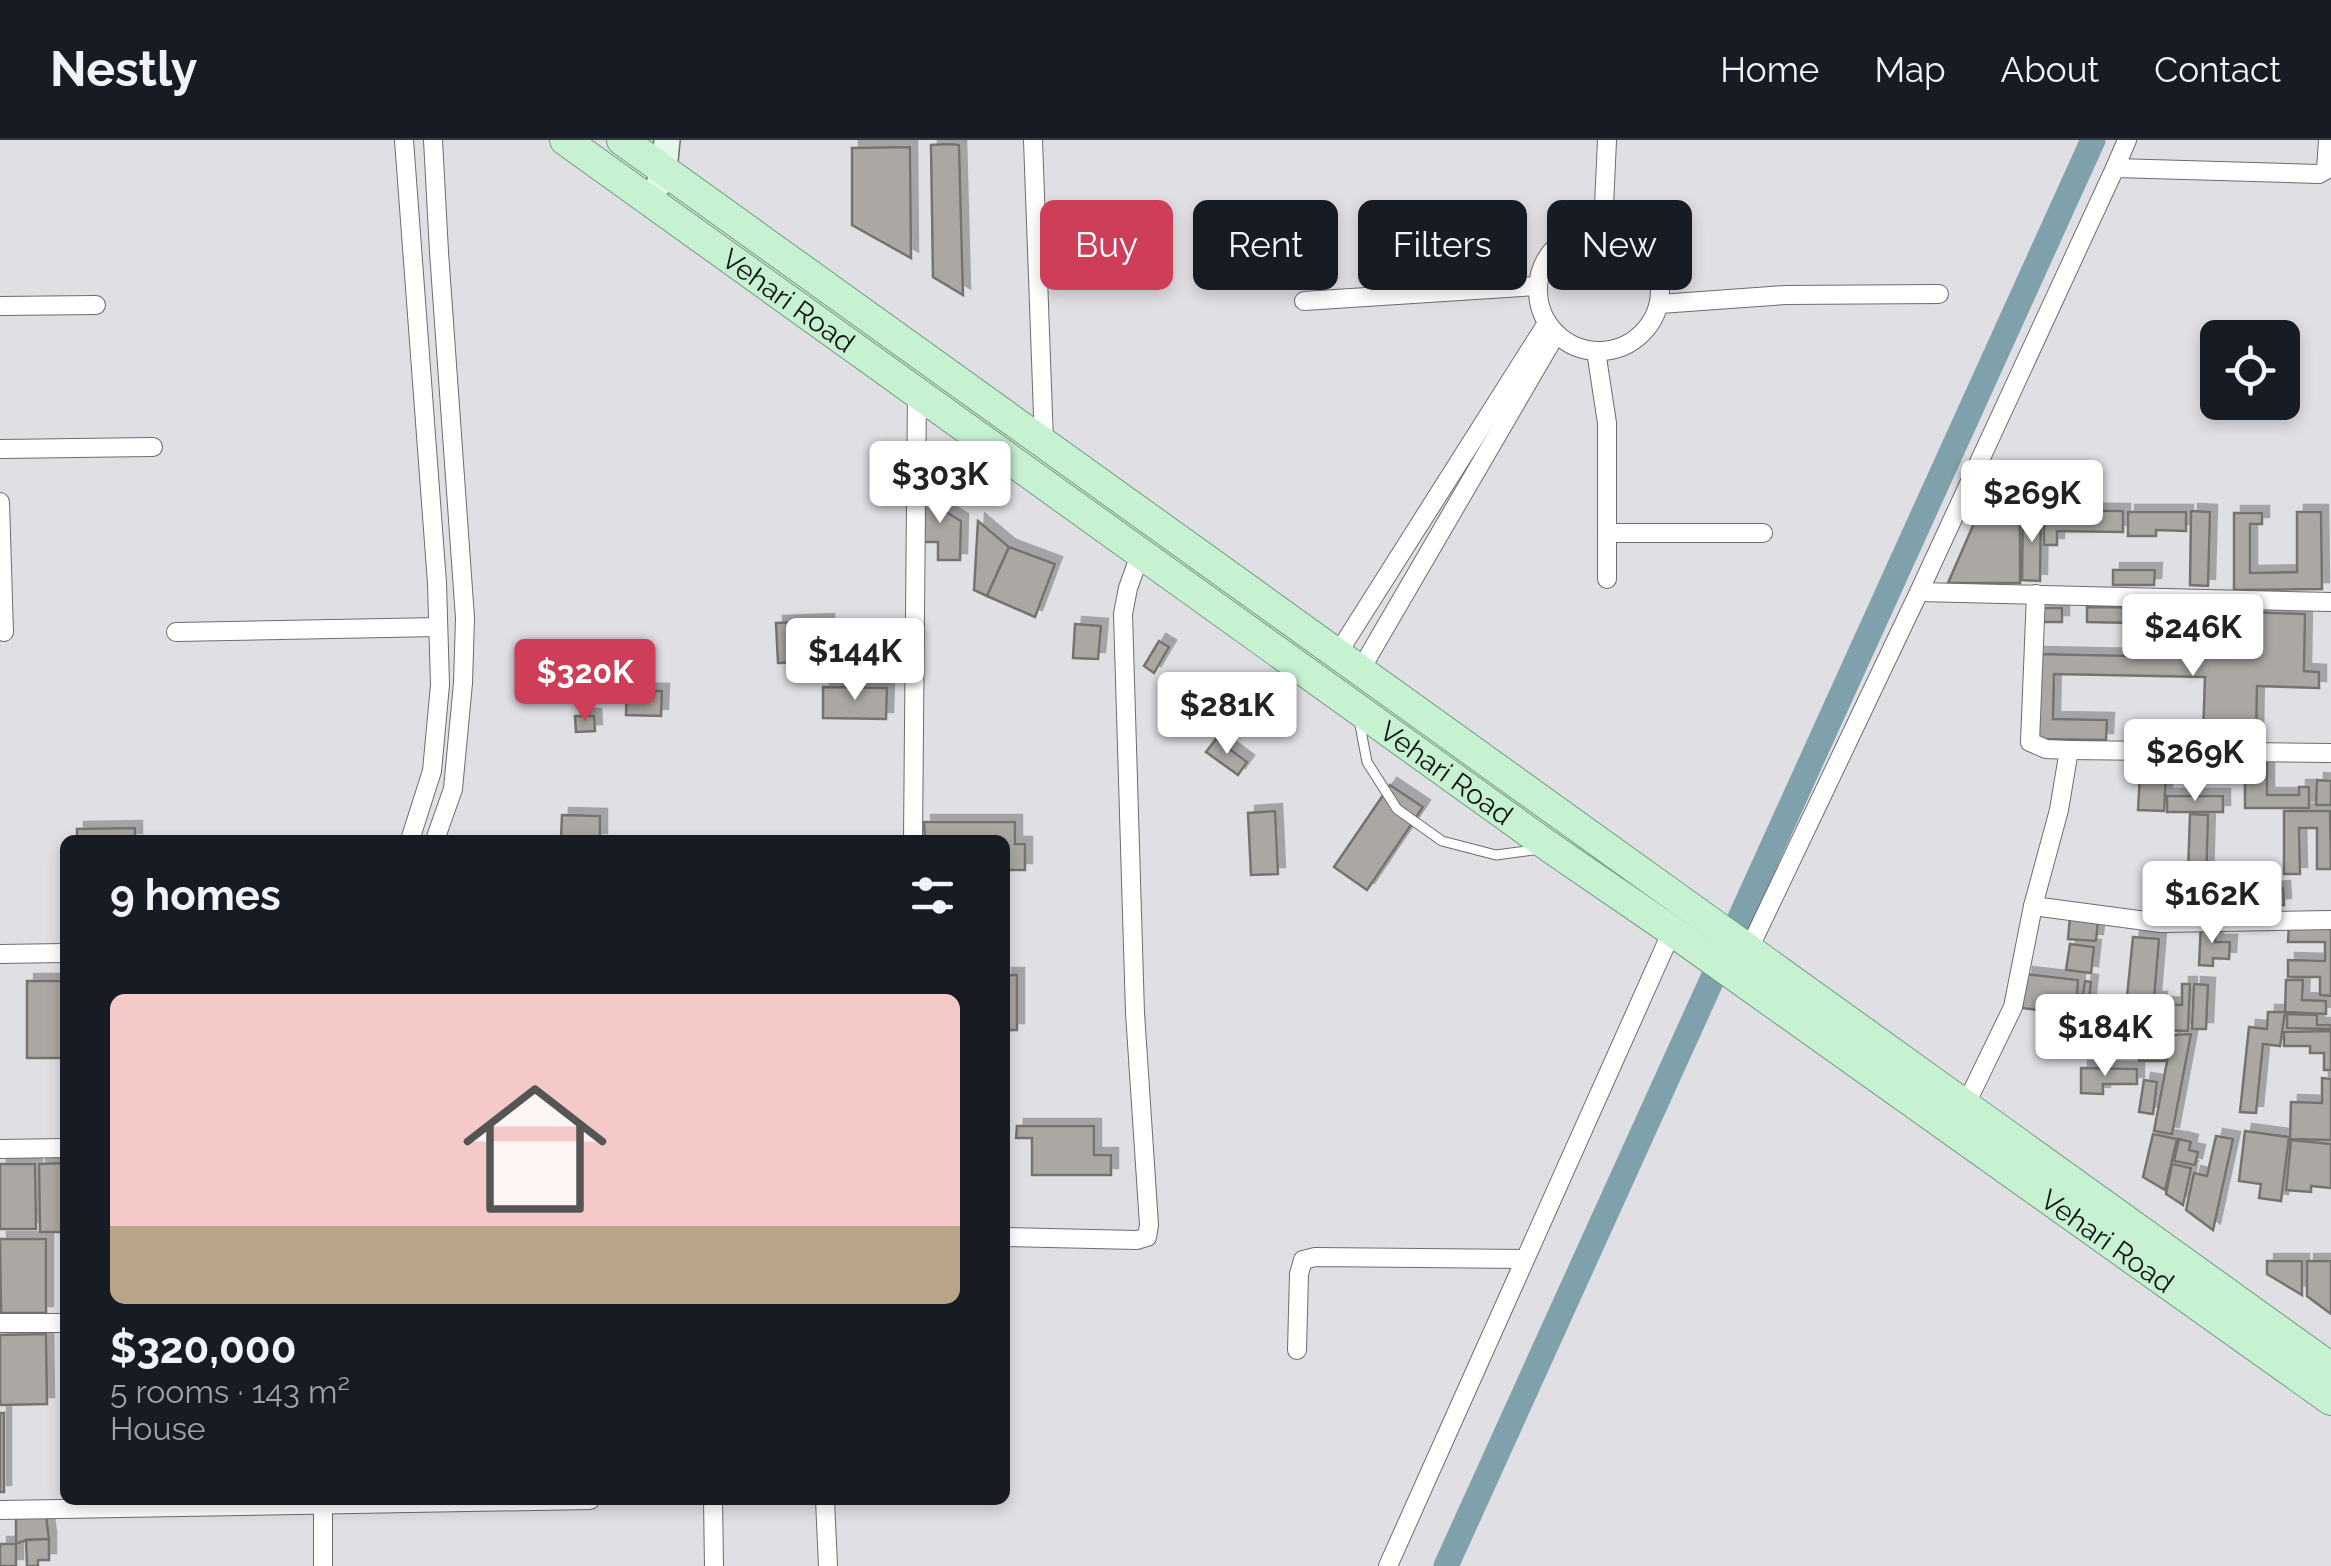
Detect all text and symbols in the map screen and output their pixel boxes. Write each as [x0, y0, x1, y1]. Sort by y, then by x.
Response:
text: Nestly [50, 41, 197, 97]
text: Home [1720, 49, 1819, 90]
text: Map [1874, 49, 1946, 90]
text: About [2001, 49, 2099, 90]
text: Contact [2154, 49, 2281, 90]
chip: Buy [1040, 200, 1173, 290]
chip: Rent [1193, 200, 1338, 290]
chip: Filters [1358, 200, 1527, 290]
chip: New [1547, 200, 1692, 290]
street label: Vehari Road [716, 242, 861, 359]
map controls [2200, 320, 2300, 420]
button: locate [2200, 320, 2300, 420]
pin: $303K [870, 441, 1010, 526]
text: $303K [892, 455, 988, 492]
pin: $269K [1962, 460, 2102, 545]
text: $269K [1983, 474, 2081, 511]
pin: $246K [2123, 594, 2263, 679]
text: $246K [2144, 608, 2242, 645]
pin: $144K [785, 618, 925, 703]
text: $144K [808, 632, 902, 669]
pin: $320K [515, 639, 655, 724]
text: $320K [536, 653, 634, 690]
pin: $281K [1157, 672, 1297, 757]
text: $281K [1180, 686, 1274, 723]
street label: Vehari Road [1374, 714, 1519, 832]
pin: $269K [2125, 719, 2265, 804]
text: $269K [2146, 733, 2244, 770]
pin: $162K [2142, 861, 2282, 946]
icon: filters [905, 868, 960, 923]
text: 9 homes [110, 871, 281, 920]
text: $162K [2165, 875, 2259, 912]
pin: $184K [2035, 994, 2175, 1079]
text: $184K [2057, 1008, 2153, 1045]
icon: home [445, 1059, 625, 1239]
street label: Vehari Road [2035, 1182, 2180, 1299]
text: $320,000 [110, 1324, 296, 1373]
text: 5 rooms · 143 m² [110, 1373, 350, 1410]
text: House [110, 1410, 206, 1447]

